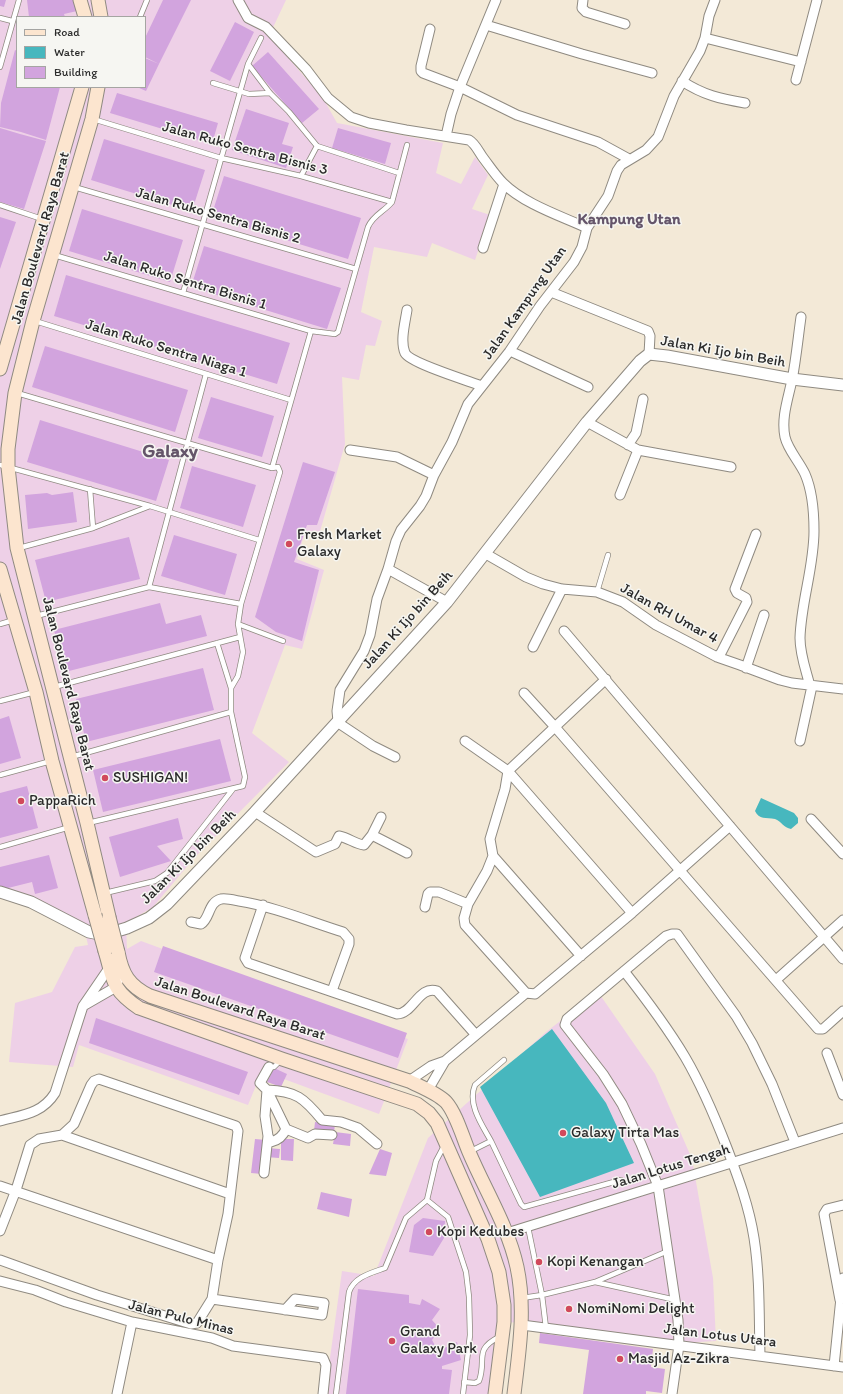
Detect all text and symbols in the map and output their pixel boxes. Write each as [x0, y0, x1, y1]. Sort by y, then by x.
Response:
legend [16, 16, 146, 88]
text: Road [54, 25, 80, 39]
text: Water [54, 45, 85, 59]
text: Building [54, 65, 97, 79]
street label: Jalan Ruko Sentra Bisnis 3 [160, 118, 330, 180]
street label: Jalan Boulevard Raya Barat [8, 150, 74, 326]
street label: Jalan Ruko Sentra Bisnis 2 [134, 184, 302, 248]
district label: Kampung Utan [577, 210, 681, 230]
street label: Jalan Kampung Utan [479, 243, 571, 363]
street label: Jalan Ruko Sentra Bisnis 1 [101, 248, 269, 314]
street label: Jalan Ruko Sentra Niaga 1 [83, 316, 249, 382]
street label: Jalan Ki Ijo bin Beih [659, 332, 787, 372]
district label: Galaxy [142, 441, 198, 463]
place label: Fresh Market Galaxy [297, 526, 382, 561]
marker: Fresh Market Galaxy [284, 539, 294, 549]
street label: Jalan Ki Ijo bin Beih [359, 567, 457, 673]
street label: Jalan RH Umar 4 [617, 580, 721, 648]
street label: Jalan Boulevard Raya Barat [38, 595, 98, 773]
place label: SUSHIGAN! [113, 769, 188, 787]
marker: SUSHIGAN! [100, 773, 110, 783]
place label: PappaRich [29, 792, 96, 810]
marker: PappaRich [16, 796, 26, 806]
street label: Jalan Ki Ijo bin Beih [138, 806, 240, 908]
street label: Jalan Boulevard Raya Barat [152, 973, 328, 1045]
place label: Galaxy Tirta Mas [571, 1124, 679, 1142]
marker: Galaxy Tirta Mas [558, 1128, 568, 1138]
street label: Jalan Lotus Tengah [610, 1140, 732, 1194]
place label: Kopi Kedubes [437, 1223, 524, 1241]
marker: Kopi Kedubes [424, 1227, 434, 1237]
place label: Kopi Kenangan [547, 1253, 644, 1271]
marker: Kopi Kenangan [534, 1257, 544, 1267]
street label: Jalan Pulo Minas [126, 1296, 236, 1340]
place label: NomiNomi Delight [577, 1300, 695, 1318]
marker: NomiNomi Delight [564, 1304, 574, 1314]
street label: Jalan Lotus Utara [663, 1320, 777, 1352]
place label: Grand Galaxy Park [400, 1323, 477, 1358]
marker: Grand Galaxy Park [387, 1336, 397, 1346]
place label: Masjid Az-Zikra [628, 1350, 729, 1368]
marker: Masjid Az-Zikra [615, 1354, 625, 1364]

